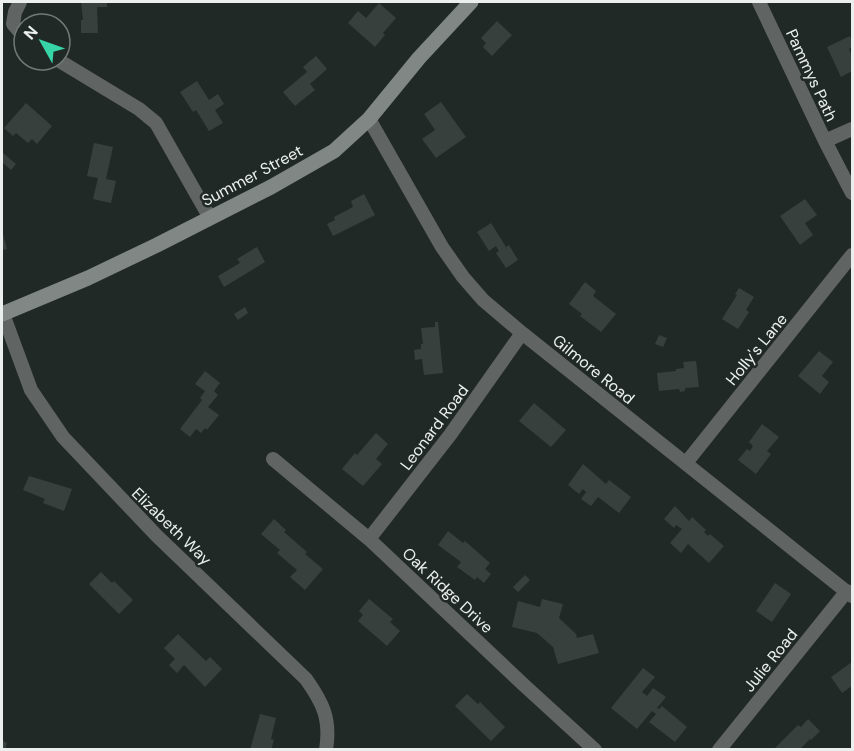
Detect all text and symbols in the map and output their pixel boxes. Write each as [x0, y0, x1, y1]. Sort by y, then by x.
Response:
north arrow [12, 12, 72, 72]
text: N [19, 21, 43, 44]
street label: Pammys Path [781, 26, 842, 125]
street label: Summer Street [198, 140, 306, 211]
street label: Holly's Lane [721, 309, 792, 390]
street label: Gilmore Road [548, 330, 639, 409]
street label: Leonard Road [395, 380, 473, 474]
street label: Elizabeth Way [127, 483, 216, 570]
street label: Oak Ridge Drive [398, 543, 497, 638]
street label: Julie Road [739, 624, 802, 696]

